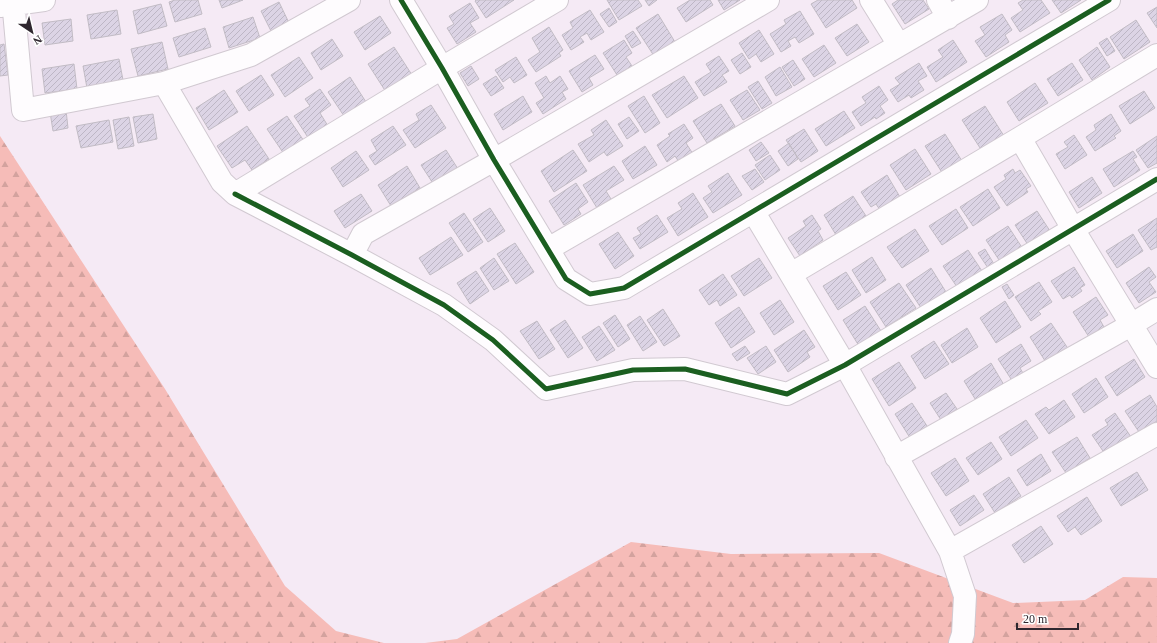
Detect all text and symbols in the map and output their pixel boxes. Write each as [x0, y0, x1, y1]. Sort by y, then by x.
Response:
north arrow [12, 12, 52, 52]
text: N [31, 33, 44, 47]
scale bar [1017, 605, 1078, 631]
text: 20 m [1023, 612, 1048, 626]

